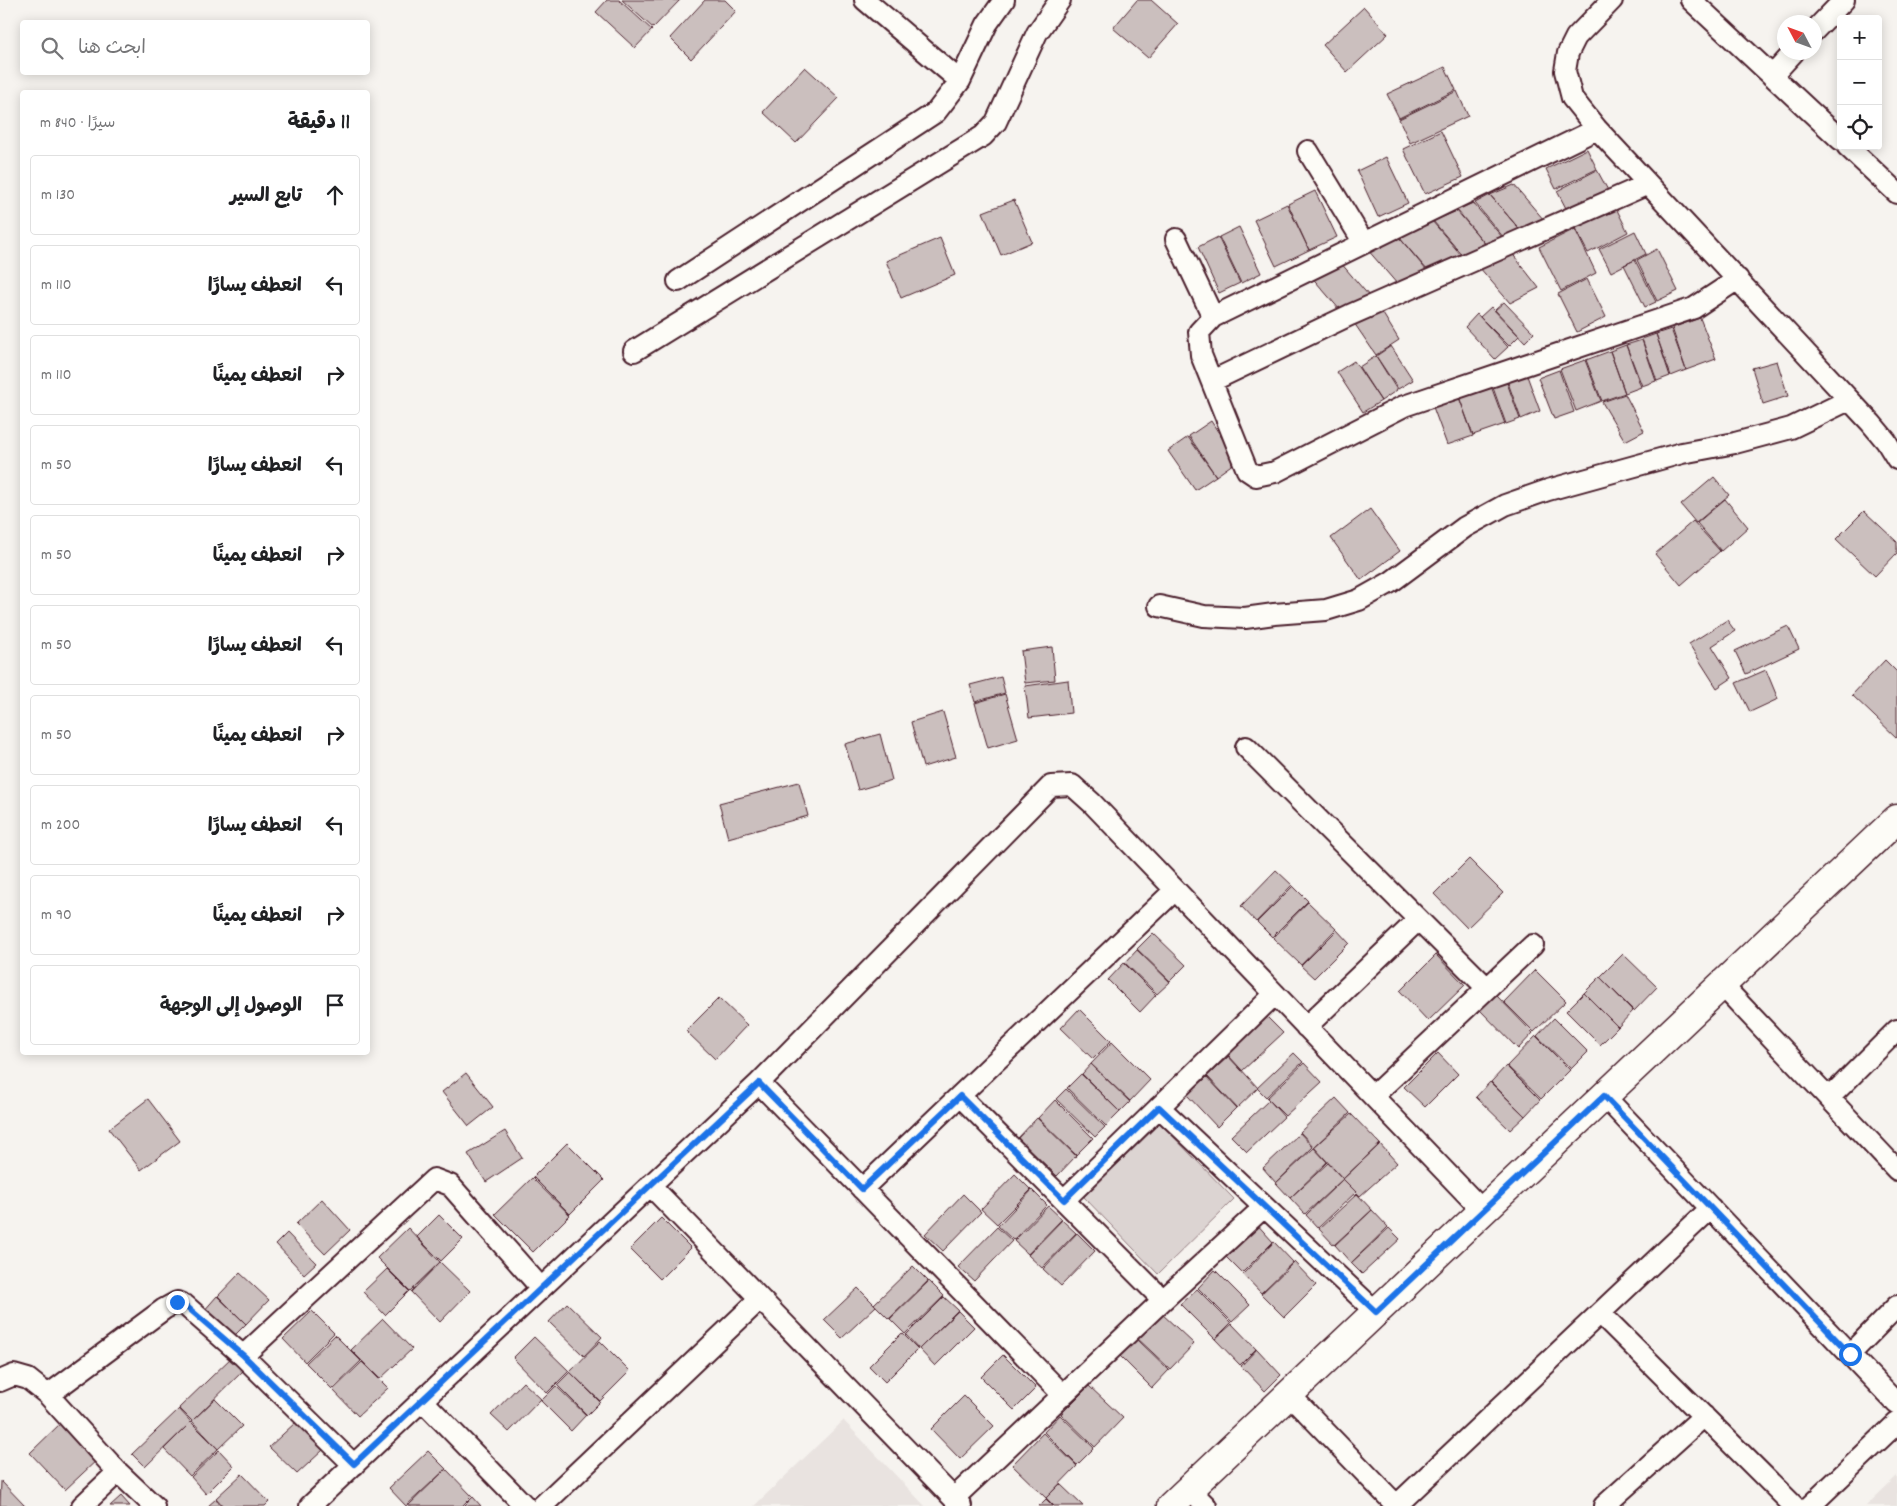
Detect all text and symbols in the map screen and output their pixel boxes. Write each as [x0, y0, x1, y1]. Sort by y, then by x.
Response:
north arrow [1777, 15, 1822, 60]
map controls [1837, 15, 1882, 150]
button: + [1837, 15, 1882, 60]
search box [20, 20, 370, 75]
icon: search [38, 34, 66, 62]
text: ابحث هنا [78, 36, 146, 63]
button: − [1837, 60, 1882, 105]
button: locate [1837, 105, 1882, 150]
text: 11 دقيقة [288, 109, 350, 139]
text: سيرًا · 840 m [40, 112, 115, 135]
icon: ahead [321, 181, 349, 209]
text: 130 m [41, 184, 75, 207]
text: تابع السير [230, 184, 302, 211]
icon: left [321, 271, 349, 299]
text: 110 m [41, 274, 71, 297]
text: انعطف يسارًا [208, 274, 302, 301]
icon: right [321, 361, 349, 389]
text: 110 m [41, 364, 71, 387]
text: انعطف يمينًا [213, 364, 302, 391]
icon: left [321, 451, 349, 479]
text: 50 m [41, 454, 72, 477]
text: انعطف يسارًا [208, 454, 302, 481]
icon: right [321, 541, 349, 569]
text: 50 m [41, 544, 72, 567]
text: انعطف يمينًا [213, 544, 302, 571]
icon: left [321, 631, 349, 659]
text: 50 m [41, 634, 72, 657]
text: انعطف يسارًا [208, 634, 302, 661]
icon: right [321, 721, 349, 749]
text: 50 m [41, 724, 72, 747]
text: انعطف يمينًا [213, 724, 302, 751]
icon: left [321, 811, 349, 839]
text: 200 m [41, 814, 80, 837]
text: انعطف يسارًا [208, 814, 302, 841]
icon: right [321, 901, 349, 929]
text: 90 m [41, 904, 72, 927]
text: انعطف يمينًا [213, 904, 302, 931]
icon: arrive [321, 991, 349, 1019]
text: الوصول إلى الوجهة [160, 994, 302, 1021]
route end [166, 1291, 189, 1314]
route start [1839, 1343, 1862, 1366]

